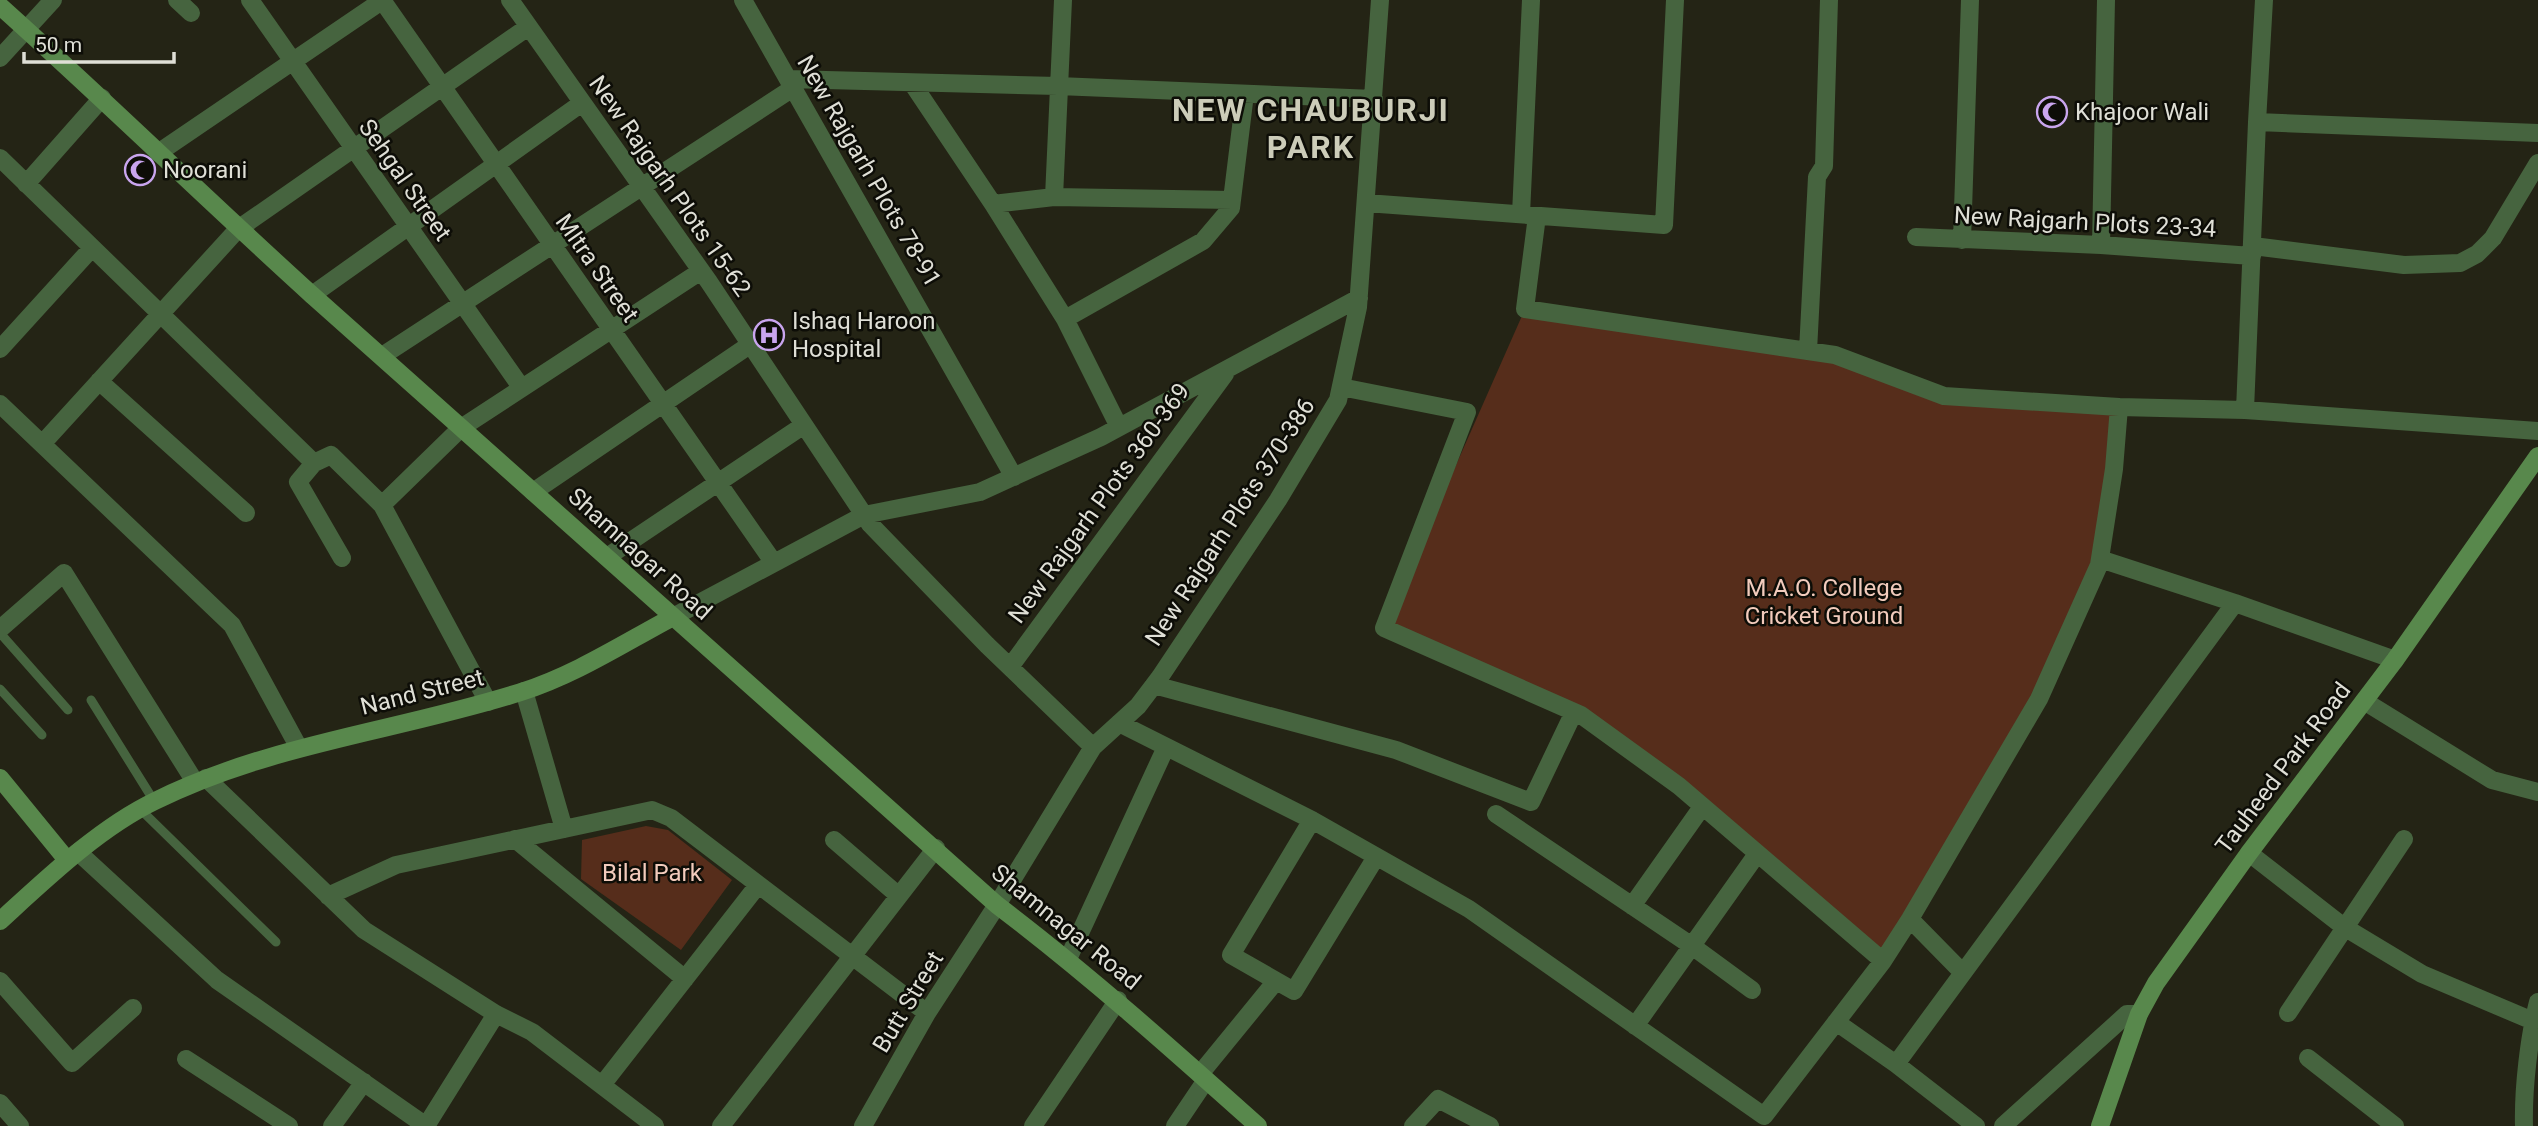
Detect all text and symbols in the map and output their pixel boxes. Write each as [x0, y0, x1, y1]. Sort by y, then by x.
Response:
scale bar [24, 21, 175, 65]
text: 50 m [35, 33, 82, 57]
street label: New Rajgarh Plots 78-91 [791, 50, 947, 292]
street label: New Rajgarh Plots 15-62 [583, 70, 757, 302]
district label: NEW CHAUBURJI PARK [1172, 91, 1450, 166]
mosque icon: Khajoor Wali [2035, 95, 2069, 129]
place label: Khajoor Wali [2075, 98, 2209, 126]
street label: Sehgal Street [353, 114, 457, 246]
mosque icon: Noorani [123, 153, 157, 187]
place label: Noorani [163, 156, 247, 184]
street label: New Rajgarh Plots 23-34 [1953, 201, 2217, 243]
street label: MItra Street [550, 209, 644, 327]
place label: Ishaq Haroon Hospital [792, 307, 935, 363]
hospital icon: Ishaq Haroon Hospital [752, 318, 786, 352]
street label: New Rajgarh Plots 360-369 [1003, 378, 1195, 628]
street label: New Rajgarh Plots 370-386 [1139, 393, 1321, 651]
street label: Shamnagar Road [562, 482, 718, 626]
park label: M.A.O. College Cricket Ground [1745, 574, 1903, 630]
street label: Nand Street [357, 663, 487, 721]
street label: Tauheed Park Road [2210, 677, 2356, 859]
street label: Shamnagar Road [986, 858, 1146, 996]
park label: Bilal Park [602, 859, 703, 887]
street label: Butt Street [867, 946, 949, 1058]

